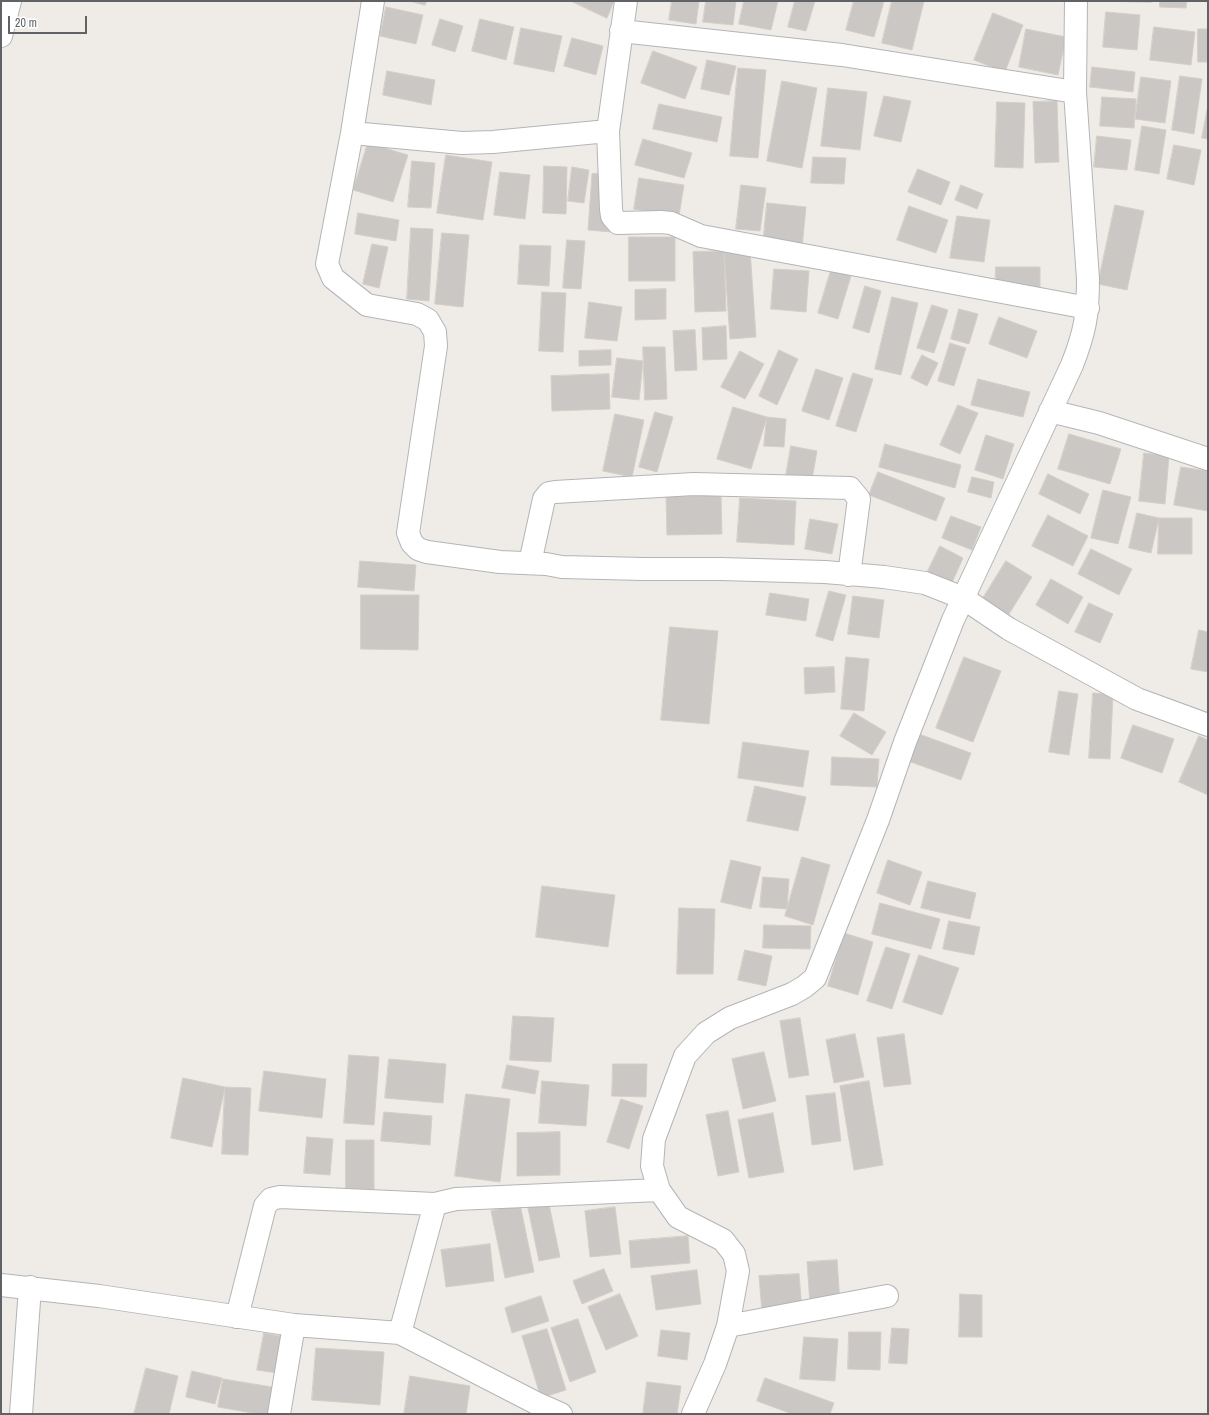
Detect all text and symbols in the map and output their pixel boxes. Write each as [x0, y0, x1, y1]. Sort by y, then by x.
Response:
scale bar [10, 8, 89, 34]
text: 20 m [15, 15, 37, 31]

